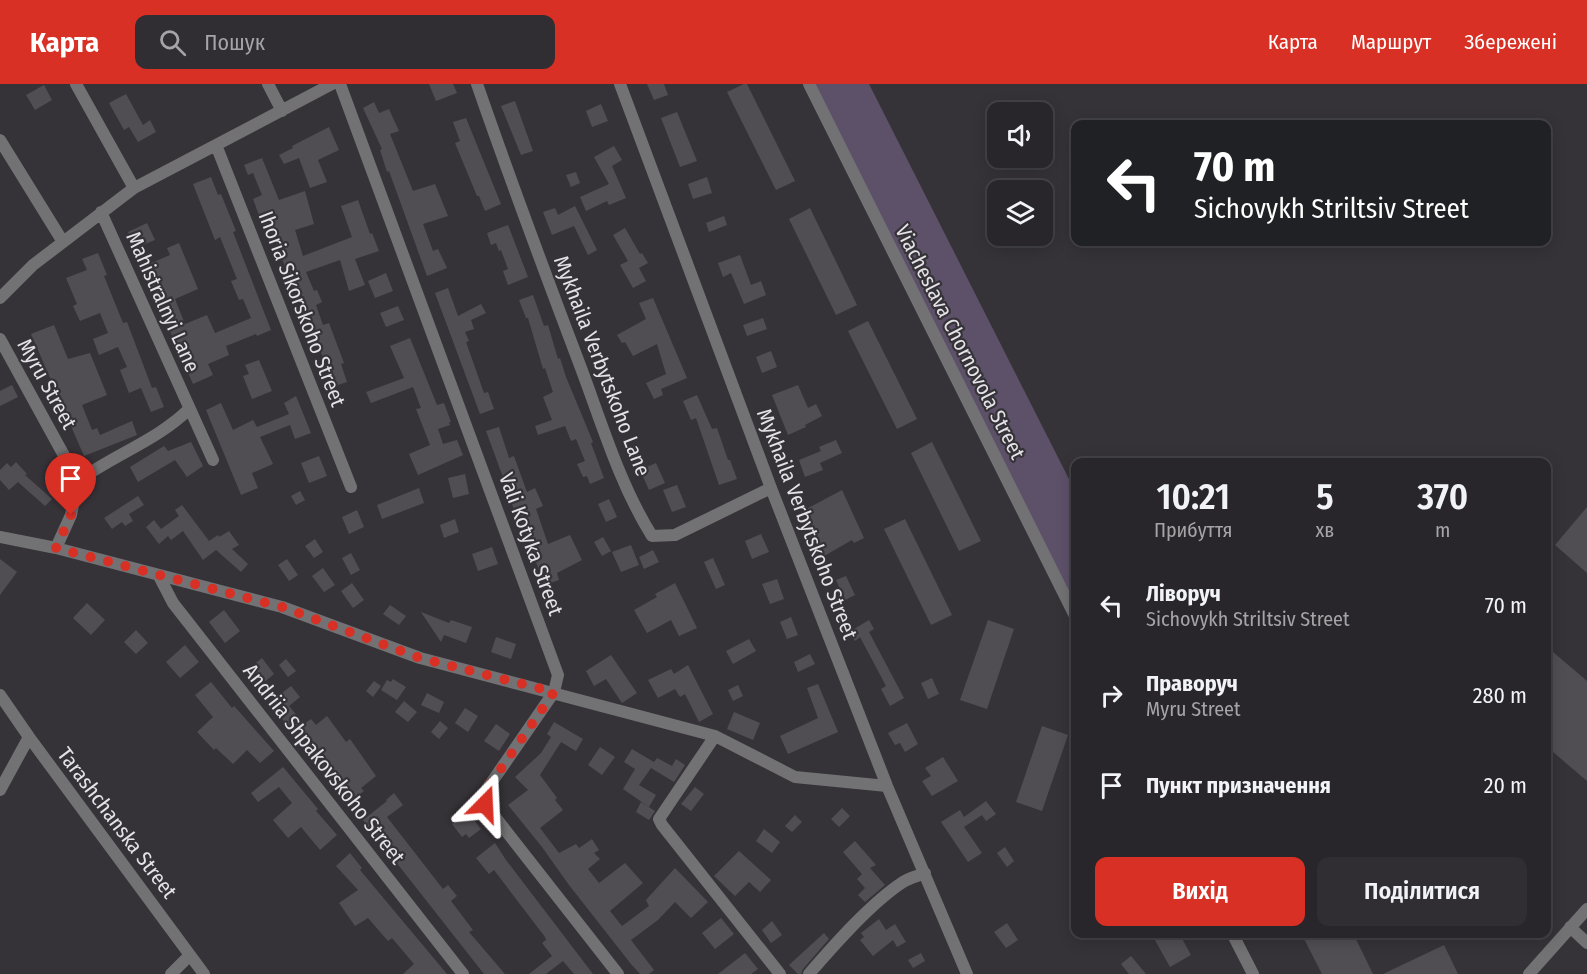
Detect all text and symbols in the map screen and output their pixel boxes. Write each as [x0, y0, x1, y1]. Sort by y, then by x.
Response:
search box [135, 15, 555, 69]
text: Карта [30, 26, 99, 59]
icon: search [156, 26, 189, 59]
text: Пошук [204, 29, 265, 56]
text: Карта [1268, 29, 1318, 55]
text: Маршрут [1351, 29, 1431, 55]
text: Збережені [1464, 29, 1557, 55]
map controls [987, 102, 1053, 246]
button: sound [987, 102, 1053, 168]
text: 70 m [1194, 142, 1275, 192]
icon: left [1095, 144, 1173, 222]
button: layers [987, 180, 1053, 246]
text: Sichovykh Striltsiv Street [1194, 193, 1469, 225]
street label: Ihoria Sikorskoho Street [253, 208, 351, 410]
street label: Viacheslava Chornovola Street [889, 220, 1031, 464]
street label: Mahistralnyi Lane [120, 228, 206, 376]
street label: Mykhaila Verbytskoho Lane [548, 252, 656, 480]
street label: Myru Street [12, 334, 82, 434]
street label: Mykhaila Verbytskoho Street [751, 405, 863, 643]
pin [45, 453, 96, 515]
icon: arrive [54, 462, 87, 495]
street label: Vali Kotyka Street [493, 469, 569, 619]
text: 10:21 [1157, 475, 1230, 519]
text: 5 [1316, 475, 1334, 519]
text: 370 [1417, 475, 1468, 519]
text: Прибуття [1154, 518, 1233, 542]
text: хв [1315, 518, 1334, 542]
text: m [1435, 518, 1450, 542]
text: Ліворуч [1146, 580, 1221, 607]
icon: left [1095, 589, 1128, 622]
text: 70 m [1485, 592, 1527, 619]
text: Sichovykh Striltsiv Street [1146, 607, 1350, 631]
street label: Andriia Shpakovskoho Street [238, 659, 410, 870]
text: Праворуч [1146, 670, 1238, 697]
icon: right [1095, 679, 1128, 712]
text: 280 m [1473, 682, 1527, 709]
text: Myru Street [1146, 697, 1240, 721]
street label: Tarashchanska Street [52, 742, 182, 904]
icon: arrive [1095, 769, 1128, 802]
position arrow [453, 772, 517, 836]
text: Пункт призначення [1146, 772, 1331, 799]
text: 20 m [1484, 772, 1527, 799]
button: Вихід [1095, 857, 1305, 926]
button: Поділитися [1317, 857, 1527, 926]

